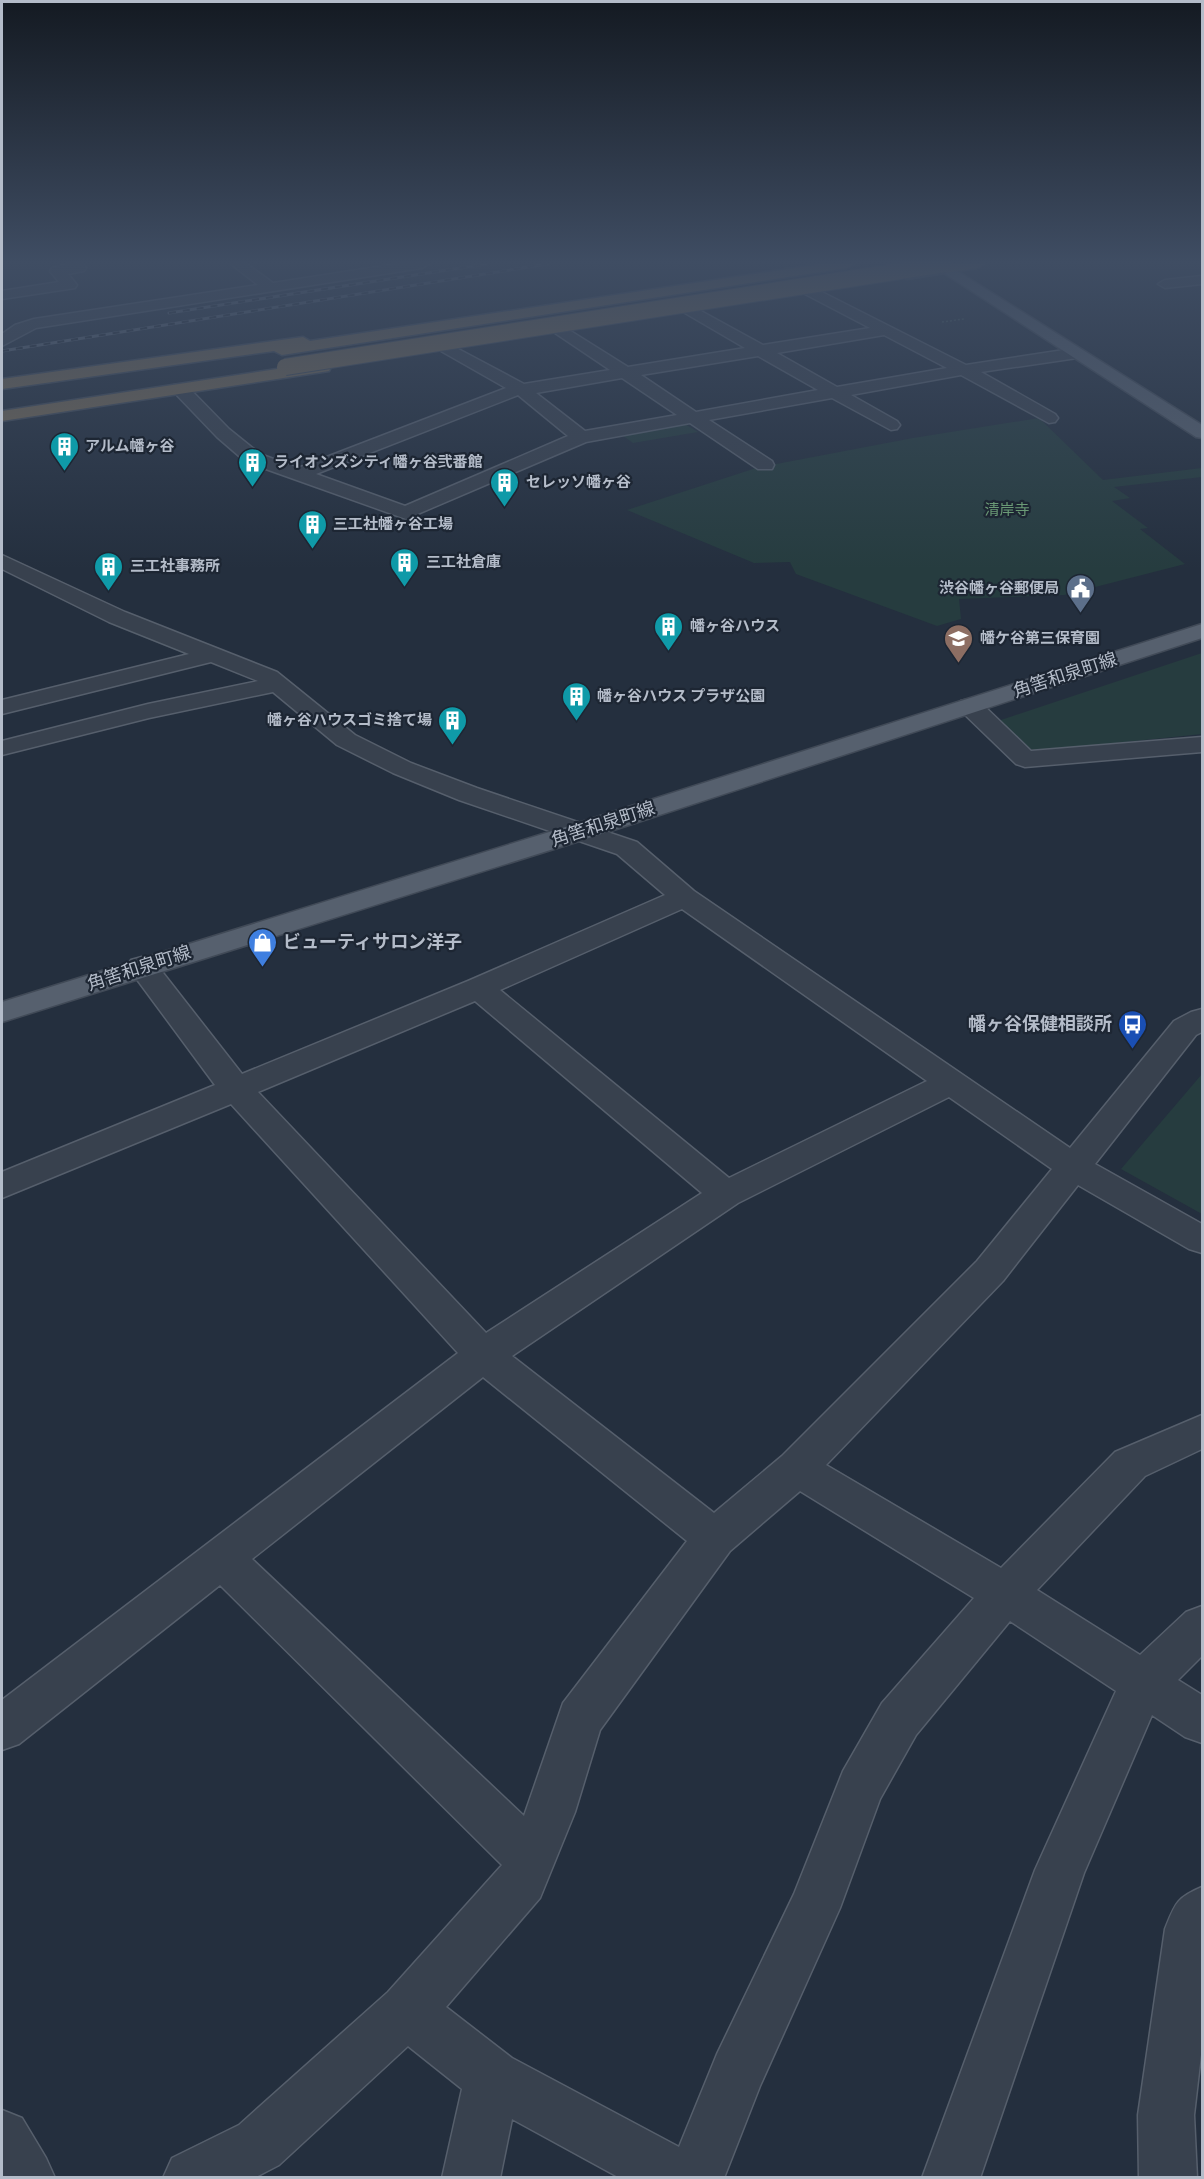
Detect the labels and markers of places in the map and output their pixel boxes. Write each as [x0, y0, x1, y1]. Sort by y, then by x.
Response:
building icon: アルム幡ヶ谷 [48, 430, 80, 472]
place label: アルム幡ヶ谷 [85, 437, 175, 455]
building icon: ライオンズシティ幡ヶ谷弐番館 [237, 446, 269, 488]
place label: ライオンズシティ幡ヶ谷弐番館 [274, 453, 483, 471]
building icon: セレッソ幡ヶ谷 [489, 466, 521, 508]
place label: セレッソ幡ヶ谷 [526, 473, 631, 491]
building icon: 三工社幡ヶ谷工場 [296, 508, 328, 550]
place label: 三工社幡ヶ谷工場 [333, 515, 453, 533]
building icon: 三工社倉庫 [389, 546, 421, 588]
building icon: 三工社事務所 [93, 550, 125, 592]
place label: 三工社倉庫 [426, 553, 501, 571]
place label: 三工社事務所 [130, 557, 220, 575]
public building icon: 渋谷幡ヶ谷郵便局 [1064, 572, 1096, 614]
place label: 渋谷幡ヶ谷郵便局 [939, 579, 1059, 597]
building icon: 幡ヶ谷ハウス [653, 610, 685, 652]
place label: 幡ヶ谷ハウス [690, 617, 780, 635]
school or university icon: 幡ケ谷第三保育園 [943, 622, 975, 664]
place label: 幡ケ谷第三保育園 [980, 629, 1100, 647]
building icon: 幡ヶ谷ハウス プラザ公園 [560, 680, 592, 722]
place label: 幡ヶ谷ハウス プラザ公園 [597, 687, 765, 705]
building icon: 幡ヶ谷ハウスゴミ捨て場 [437, 704, 469, 746]
place label: 幡ヶ谷ハウスゴミ捨て場 [267, 711, 432, 729]
shop icon: ビューティサロン洋子 [246, 926, 278, 968]
place label: ビューティサロン洋子 [283, 931, 462, 953]
bus stop icon: 幡ヶ谷保健相談所 [1117, 1008, 1149, 1050]
place label: 幡ヶ谷保健相談所 [968, 1013, 1112, 1035]

